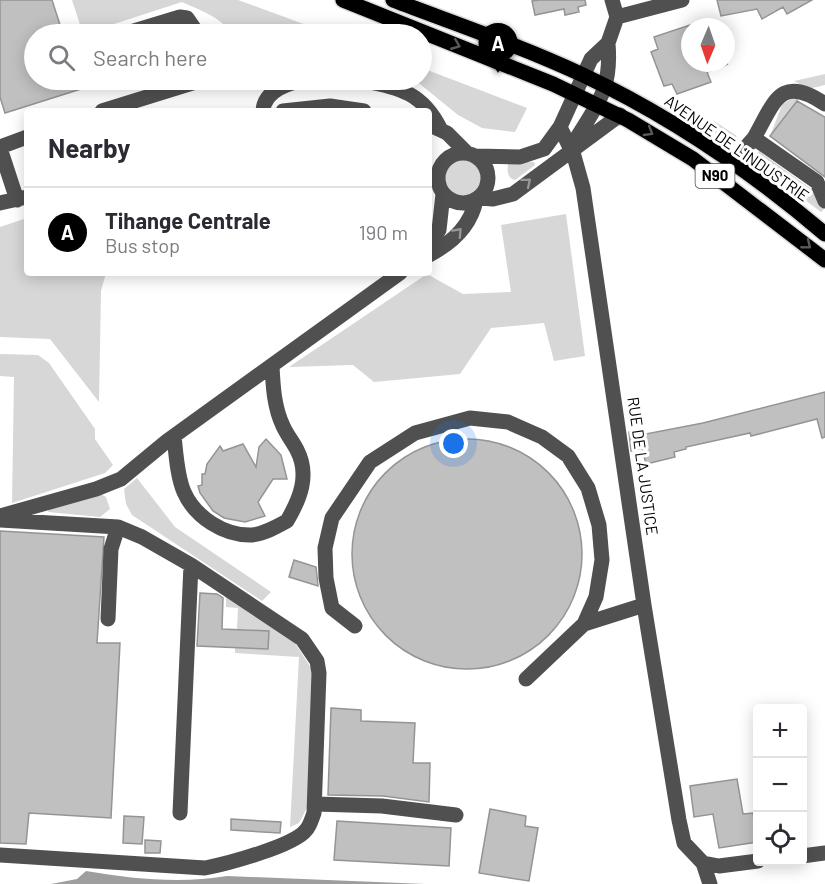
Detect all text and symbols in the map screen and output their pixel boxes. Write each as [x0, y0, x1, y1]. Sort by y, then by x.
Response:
north arrow [681, 18, 735, 72]
pin: A [478, 23, 518, 73]
search box [24, 24, 432, 90]
one-way arrow [450, 38, 461, 50]
icon: search [45, 41, 78, 74]
text: Search here [93, 44, 207, 70]
street label: AVENUE DE L'INDUSTRIE [661, 91, 813, 205]
one-way arrow [643, 125, 653, 137]
text: Nearby [48, 132, 130, 163]
road number: N90 [696, 164, 734, 188]
one-way arrow [520, 179, 531, 190]
text: Tihange Centrale [105, 207, 271, 233]
text: A [61, 220, 74, 244]
text: 190 m [359, 220, 408, 244]
one-way arrow [451, 228, 462, 239]
text: Bus stop [105, 233, 180, 257]
one-way arrow [800, 238, 811, 249]
street label: RUE DE LA JUSTICE [624, 395, 663, 536]
your location [439, 429, 468, 458]
map controls [753, 704, 807, 866]
button: + [753, 704, 807, 758]
button: − [753, 758, 807, 812]
button: locate [753, 812, 807, 866]

